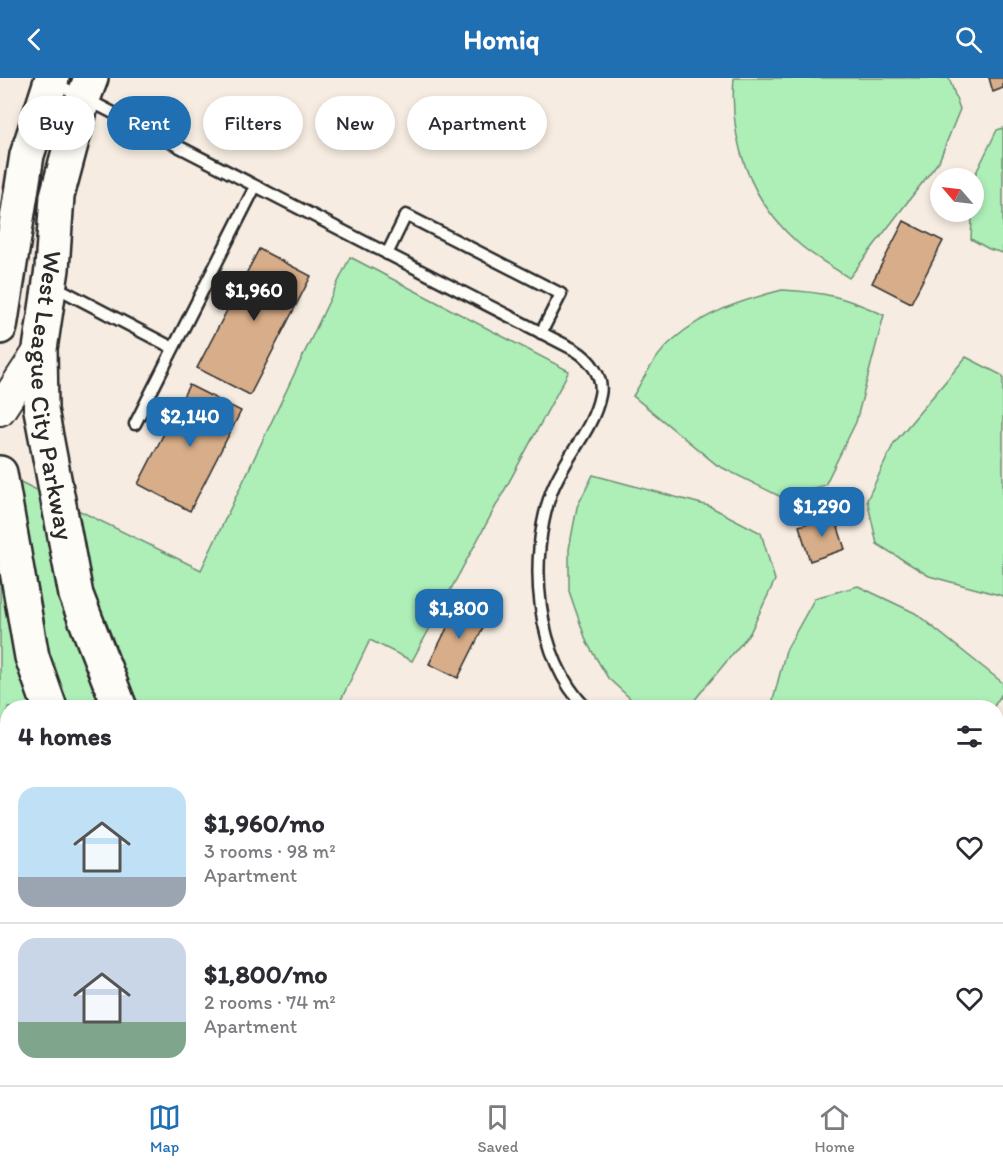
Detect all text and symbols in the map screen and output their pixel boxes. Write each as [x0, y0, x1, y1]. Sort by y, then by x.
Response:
icon: back [18, 23, 51, 56]
text: Homiq [464, 23, 539, 56]
icon: search [952, 23, 985, 56]
chip: Buy [18, 96, 95, 150]
chip: Rent [107, 96, 191, 150]
chip: Filters [203, 96, 303, 150]
chip: New [315, 96, 395, 150]
chip: Apartment [407, 96, 547, 150]
north arrow [930, 168, 984, 222]
map controls [930, 168, 984, 222]
street label: West League City Parkway [24, 250, 81, 543]
pin: $1,960 [205, 271, 303, 322]
text: $1,960 [225, 278, 283, 302]
pin: $2,140 [141, 397, 239, 448]
text: $2,140 [160, 404, 220, 428]
pin: $1,290 [773, 487, 871, 538]
text: $1,290 [793, 494, 851, 518]
pin: $1,800 [410, 589, 508, 640]
text: $1,800 [429, 596, 489, 620]
text: 4 homes [18, 720, 112, 752]
icon: filters [953, 720, 986, 753]
text: $1,960/mo [204, 807, 325, 839]
icon: home [66, 811, 138, 883]
icon: heart [953, 831, 986, 864]
text: 3 rooms · 98 m² [204, 839, 336, 863]
text: Apartment [204, 863, 297, 887]
text: $1,800/mo [204, 958, 328, 990]
icon: home [66, 962, 138, 1034]
icon: heart [953, 982, 986, 1015]
text: 2 rooms · 74 m² [204, 990, 336, 1014]
text: Apartment [204, 1014, 297, 1038]
tab: Map [148, 1101, 181, 1156]
tab: Saved [477, 1101, 518, 1156]
tab: Home [815, 1101, 855, 1156]

